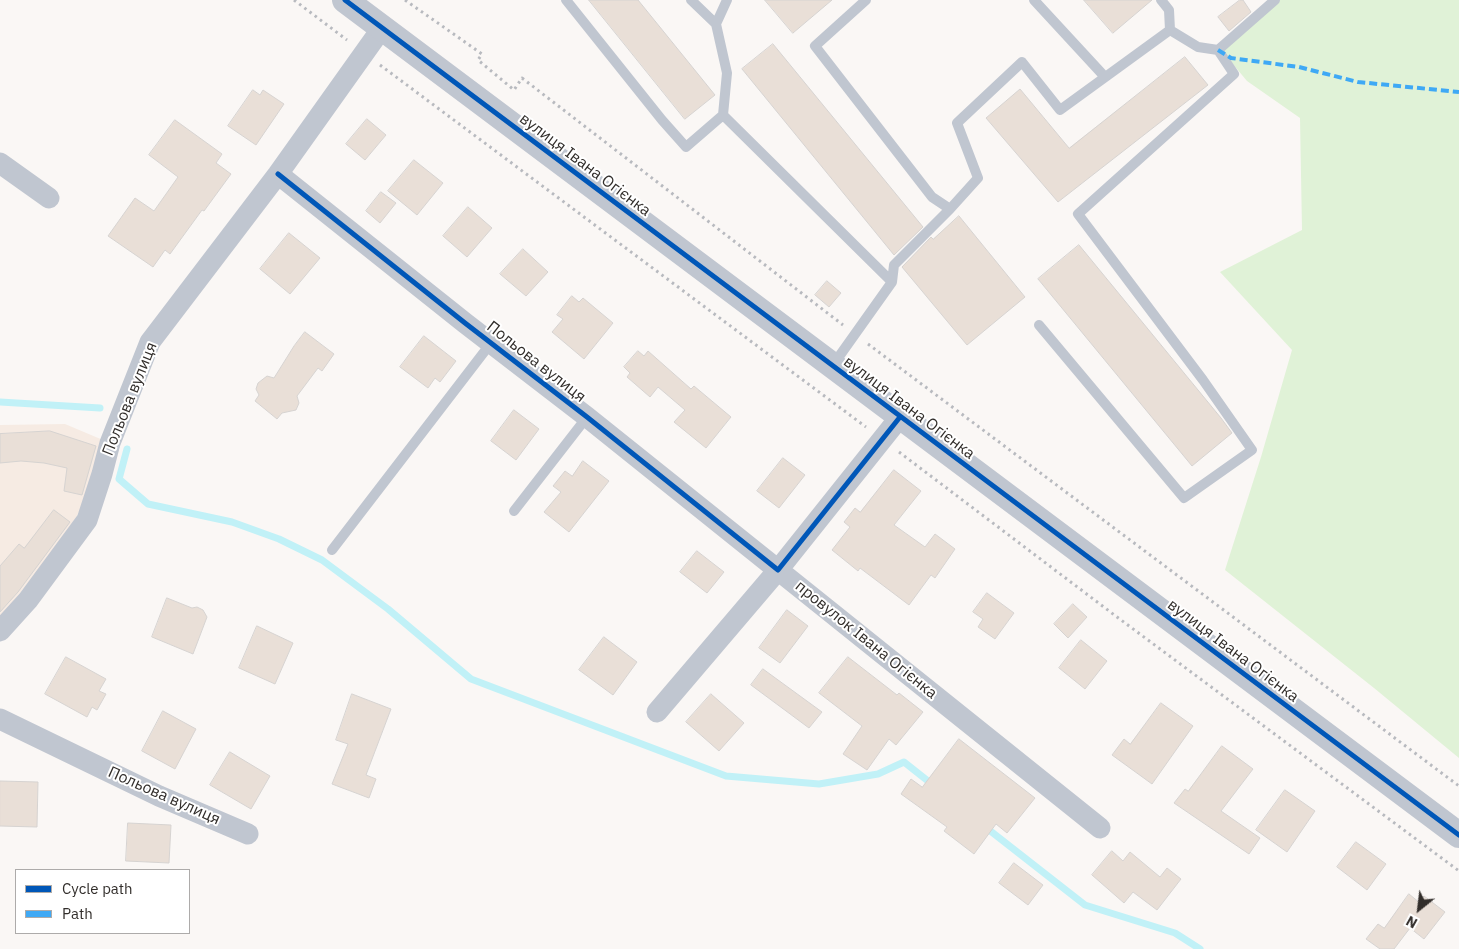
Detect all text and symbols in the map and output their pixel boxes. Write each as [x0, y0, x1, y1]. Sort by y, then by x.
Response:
street label: вулиця Івана Огієнка [516, 109, 654, 221]
street label: Польова вулиця [483, 317, 589, 407]
street label: Польова вулиця [99, 339, 161, 459]
street label: вулиця Івана Огієнка [840, 352, 978, 464]
street label: провулок Івана Огієнка [791, 577, 941, 703]
street label: вулиця Івана Огієнка [1164, 595, 1302, 707]
street label: Польова вулиця [105, 763, 223, 829]
legend [15, 869, 190, 934]
text: Cycle path [62, 879, 133, 898]
north arrow [1394, 884, 1444, 934]
text: Path [62, 904, 93, 923]
text: N [1403, 912, 1421, 932]

